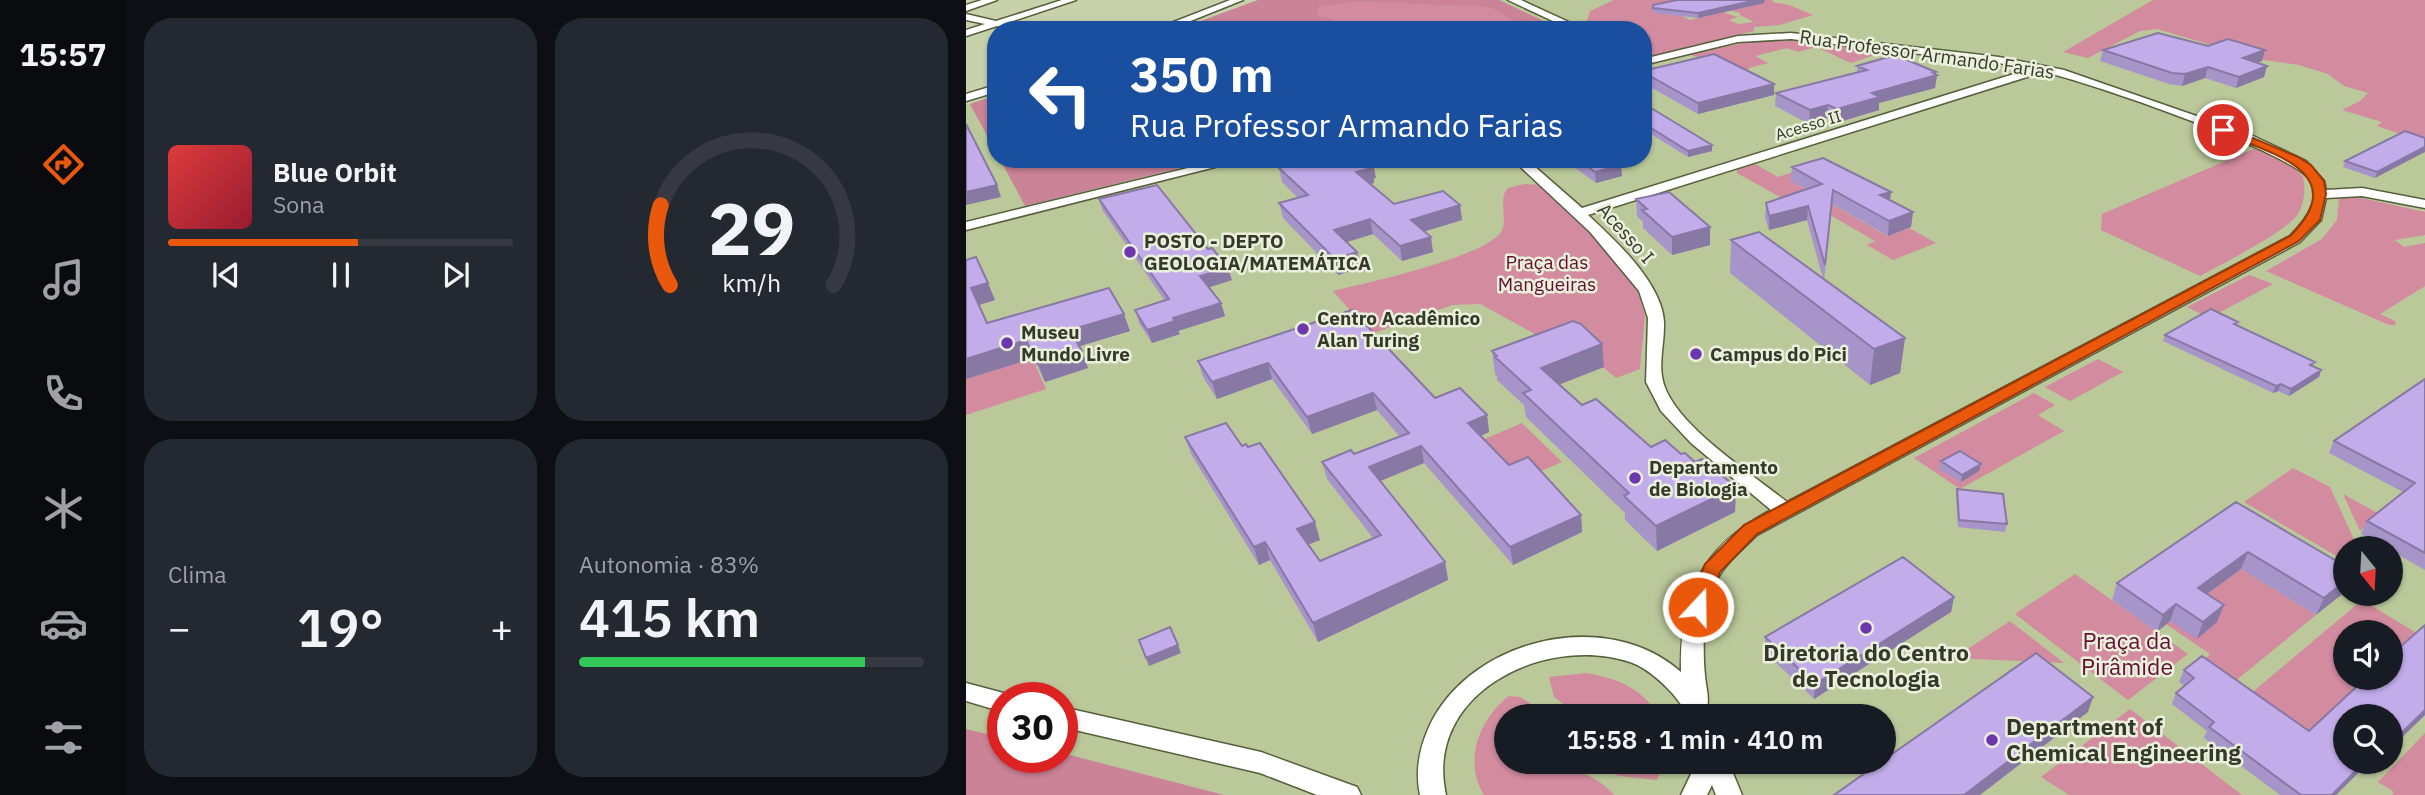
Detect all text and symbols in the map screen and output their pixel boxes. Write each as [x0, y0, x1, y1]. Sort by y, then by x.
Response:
street label: Rua Professor Armando Farias [1798, 24, 2056, 84]
text: 15:57 [19, 33, 107, 75]
text: 350 m [1130, 42, 1274, 105]
icon: left [1015, 49, 1106, 140]
pin [2193, 100, 2253, 160]
text: Rua Professor Armando Farias [1130, 104, 1563, 146]
street label: Acesso II [1773, 105, 1843, 145]
icon: arrive [2204, 111, 2242, 149]
icon: directions [39, 140, 88, 189]
text: Blue Orbit [273, 155, 397, 189]
text: 29 [708, 181, 795, 276]
text: Sona [273, 189, 325, 219]
street label: Acesso I [1593, 198, 1659, 268]
place label: POSTO - DEPTO GEOLOGIA/MATEMÁTICA [1144, 229, 1371, 275]
marker: POSTO - DEPTO GEOLOGIA/MATEMÁTICA [1122, 244, 1138, 260]
park label: Praça das Mangueiras [1498, 250, 1596, 296]
icon: music [39, 255, 88, 304]
icon: previous [207, 256, 245, 294]
icon: pause [322, 256, 360, 294]
icon: next [437, 256, 475, 294]
text: km/h [722, 266, 781, 299]
place label: Centro Acadêmico Alan Turing [1317, 306, 1480, 352]
place label: Museu Mundo Livre [1021, 320, 1130, 366]
marker: Centro Acadêmico Alan Turing [1295, 321, 1311, 337]
marker: Museu Mundo Livre [999, 335, 1015, 351]
place label: Campus do Pici [1710, 342, 1847, 366]
marker: Campus do Pici [1688, 346, 1704, 362]
icon: phone [39, 369, 88, 418]
place label: Departamento de Biologia [1649, 455, 1778, 501]
marker: Departamento de Biologia [1627, 470, 1643, 486]
icon: climate [39, 484, 88, 533]
north arrow [2333, 536, 2403, 606]
map controls [2333, 536, 2403, 774]
text: Autonomia · 83% [579, 549, 759, 579]
text: Clima [168, 559, 227, 589]
position arrow [1661, 570, 1735, 644]
text: 415 km [579, 584, 760, 651]
text: 19° [297, 594, 384, 661]
icon: car [39, 599, 88, 648]
text: − [168, 603, 191, 652]
text: + [490, 603, 513, 652]
marker: Diretoria do Centro de Tecnologia [1858, 620, 1874, 636]
button: sound [2333, 620, 2403, 690]
park label: Praça da Pirâmide [2081, 625, 2173, 681]
place label: Diretoria do Centro de Tecnologia [1763, 637, 1969, 693]
speed limit sign: 30 [987, 682, 1078, 773]
button: search [2333, 704, 2403, 774]
place label: Department of Chemical Engineering [2006, 711, 2241, 767]
icon: filters [39, 713, 88, 762]
text: 15:58 · 1 min · 410 m [1567, 722, 1823, 756]
marker: Department of Chemical Engineering [1984, 732, 2000, 748]

